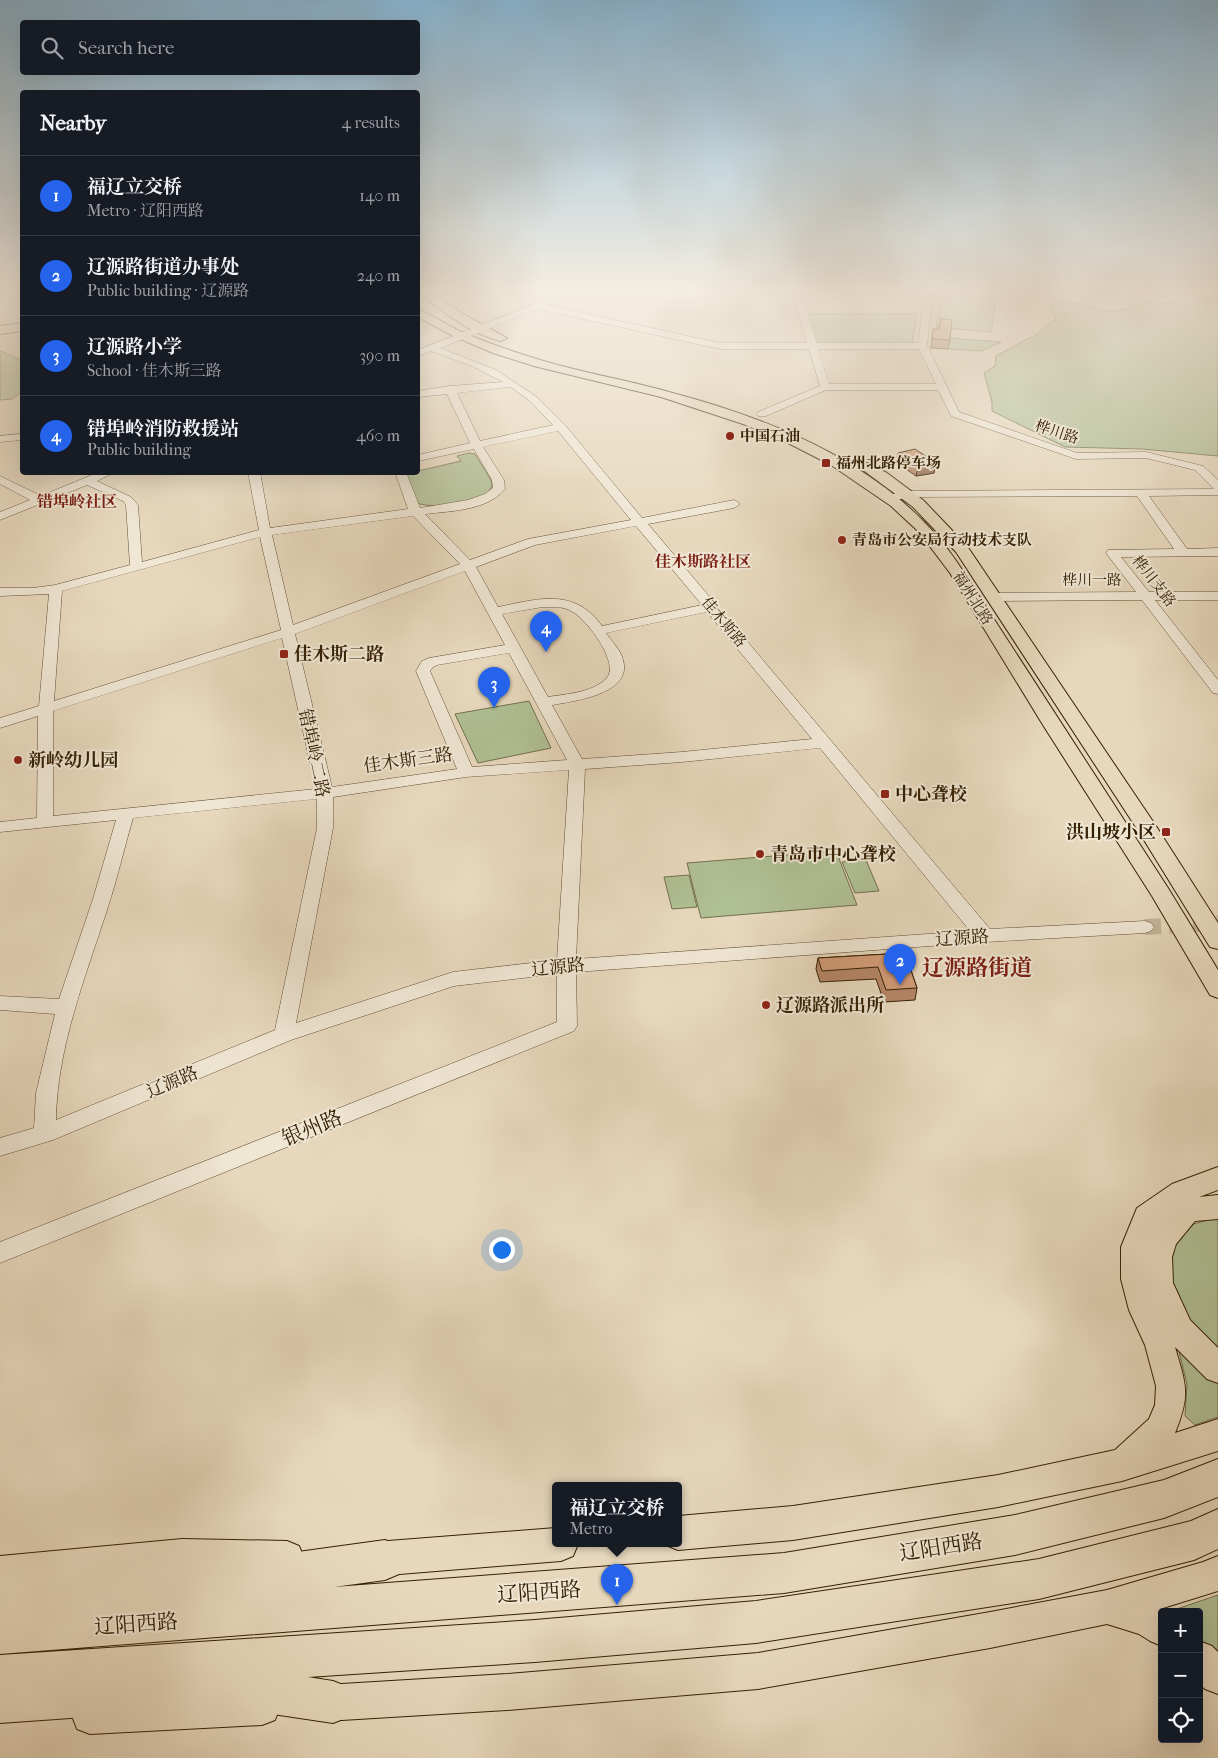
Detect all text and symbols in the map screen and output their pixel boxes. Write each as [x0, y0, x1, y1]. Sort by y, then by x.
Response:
search box [20, 20, 420, 75]
icon: search [38, 34, 66, 62]
text: Search here [78, 37, 174, 59]
text: Nearby [40, 111, 106, 135]
text: 4 results [342, 113, 400, 132]
text: 福辽立交桥 [87, 176, 182, 198]
text: 1 [53, 186, 59, 205]
text: 140 m [359, 186, 400, 205]
text: Metro · 辽阳西路 [87, 201, 204, 220]
text: 辽源路街道办事处 [87, 256, 239, 278]
text: 2 [52, 266, 60, 285]
text: 240 m [357, 266, 400, 285]
text: Public building · 辽源路 [87, 281, 249, 300]
text: 辽源路小学 [87, 336, 182, 358]
text: 3 [53, 346, 59, 365]
text: 390 m [359, 346, 400, 365]
text: School · 佳木斯三路 [87, 361, 222, 380]
street label: 桦川路 [1033, 416, 1081, 448]
text: 错埠岭消防救援站 [87, 418, 239, 440]
text: 4 [51, 426, 61, 445]
text: 460 m [356, 426, 400, 445]
place label: 中国石油 [740, 427, 800, 445]
marker: 中国石油 [724, 430, 736, 442]
text: Public building [87, 440, 191, 459]
place label: 福州北路停车场 [836, 454, 941, 472]
marker: 福州北路停车场 [820, 457, 832, 469]
district label: 错埠岭社区 [36, 492, 117, 511]
place label: 青岛市公安局行动技术支队 [852, 531, 1032, 549]
marker: 青岛市公安局行动技术支队 [836, 534, 848, 546]
district label: 佳木斯路社区 [655, 552, 751, 571]
street label: 桦川支路 [1128, 552, 1180, 610]
street label: 福州北路 [949, 568, 997, 628]
street label: 桦川一路 [1062, 571, 1122, 589]
street label: 佳木斯路 [698, 593, 750, 651]
pin: 4 [530, 611, 562, 652]
place label: 佳木斯二路 [294, 644, 384, 665]
marker: 佳木斯二路 [278, 648, 290, 660]
pin: 3 [478, 667, 510, 708]
street label: 错埠岭二路 [294, 707, 333, 799]
street label: 佳木斯三路 [362, 744, 454, 777]
place label: 新岭幼儿园 [28, 750, 118, 771]
marker: 新岭幼儿园 [12, 754, 24, 766]
place label: 中心聋校 [895, 784, 967, 805]
marker: 中心聋校 [879, 788, 891, 800]
place label: 洪山坡小区 [1066, 822, 1156, 843]
marker: 洪山坡小区 [1160, 826, 1172, 838]
place label: 青岛市中心聋校 [770, 844, 896, 865]
marker: 青岛市中心聋校 [754, 848, 766, 860]
street label: 辽源路 [934, 926, 990, 951]
pin: 2 [884, 944, 916, 985]
street label: 辽源路 [530, 954, 586, 981]
district label: 辽源路街道 [922, 955, 1032, 981]
place label: 辽源路派出所 [776, 995, 885, 1016]
marker: 辽源路派出所 [760, 999, 772, 1011]
street label: 辽源路 [143, 1062, 201, 1103]
street label: 银州路 [278, 1105, 346, 1151]
your location [489, 1237, 515, 1263]
popup [552, 1482, 682, 1547]
text: 福辽立交桥 [569, 1497, 665, 1519]
text: Metro [569, 1519, 612, 1538]
street label: 辽阳西路 [898, 1529, 984, 1565]
pin: 1 [601, 1564, 633, 1605]
street label: 辽阳西路 [496, 1577, 582, 1607]
map controls [1158, 1608, 1203, 1743]
button: + [1158, 1608, 1203, 1653]
street label: 辽阳西路 [93, 1609, 179, 1639]
button: − [1158, 1653, 1203, 1698]
button: locate [1158, 1698, 1203, 1743]

